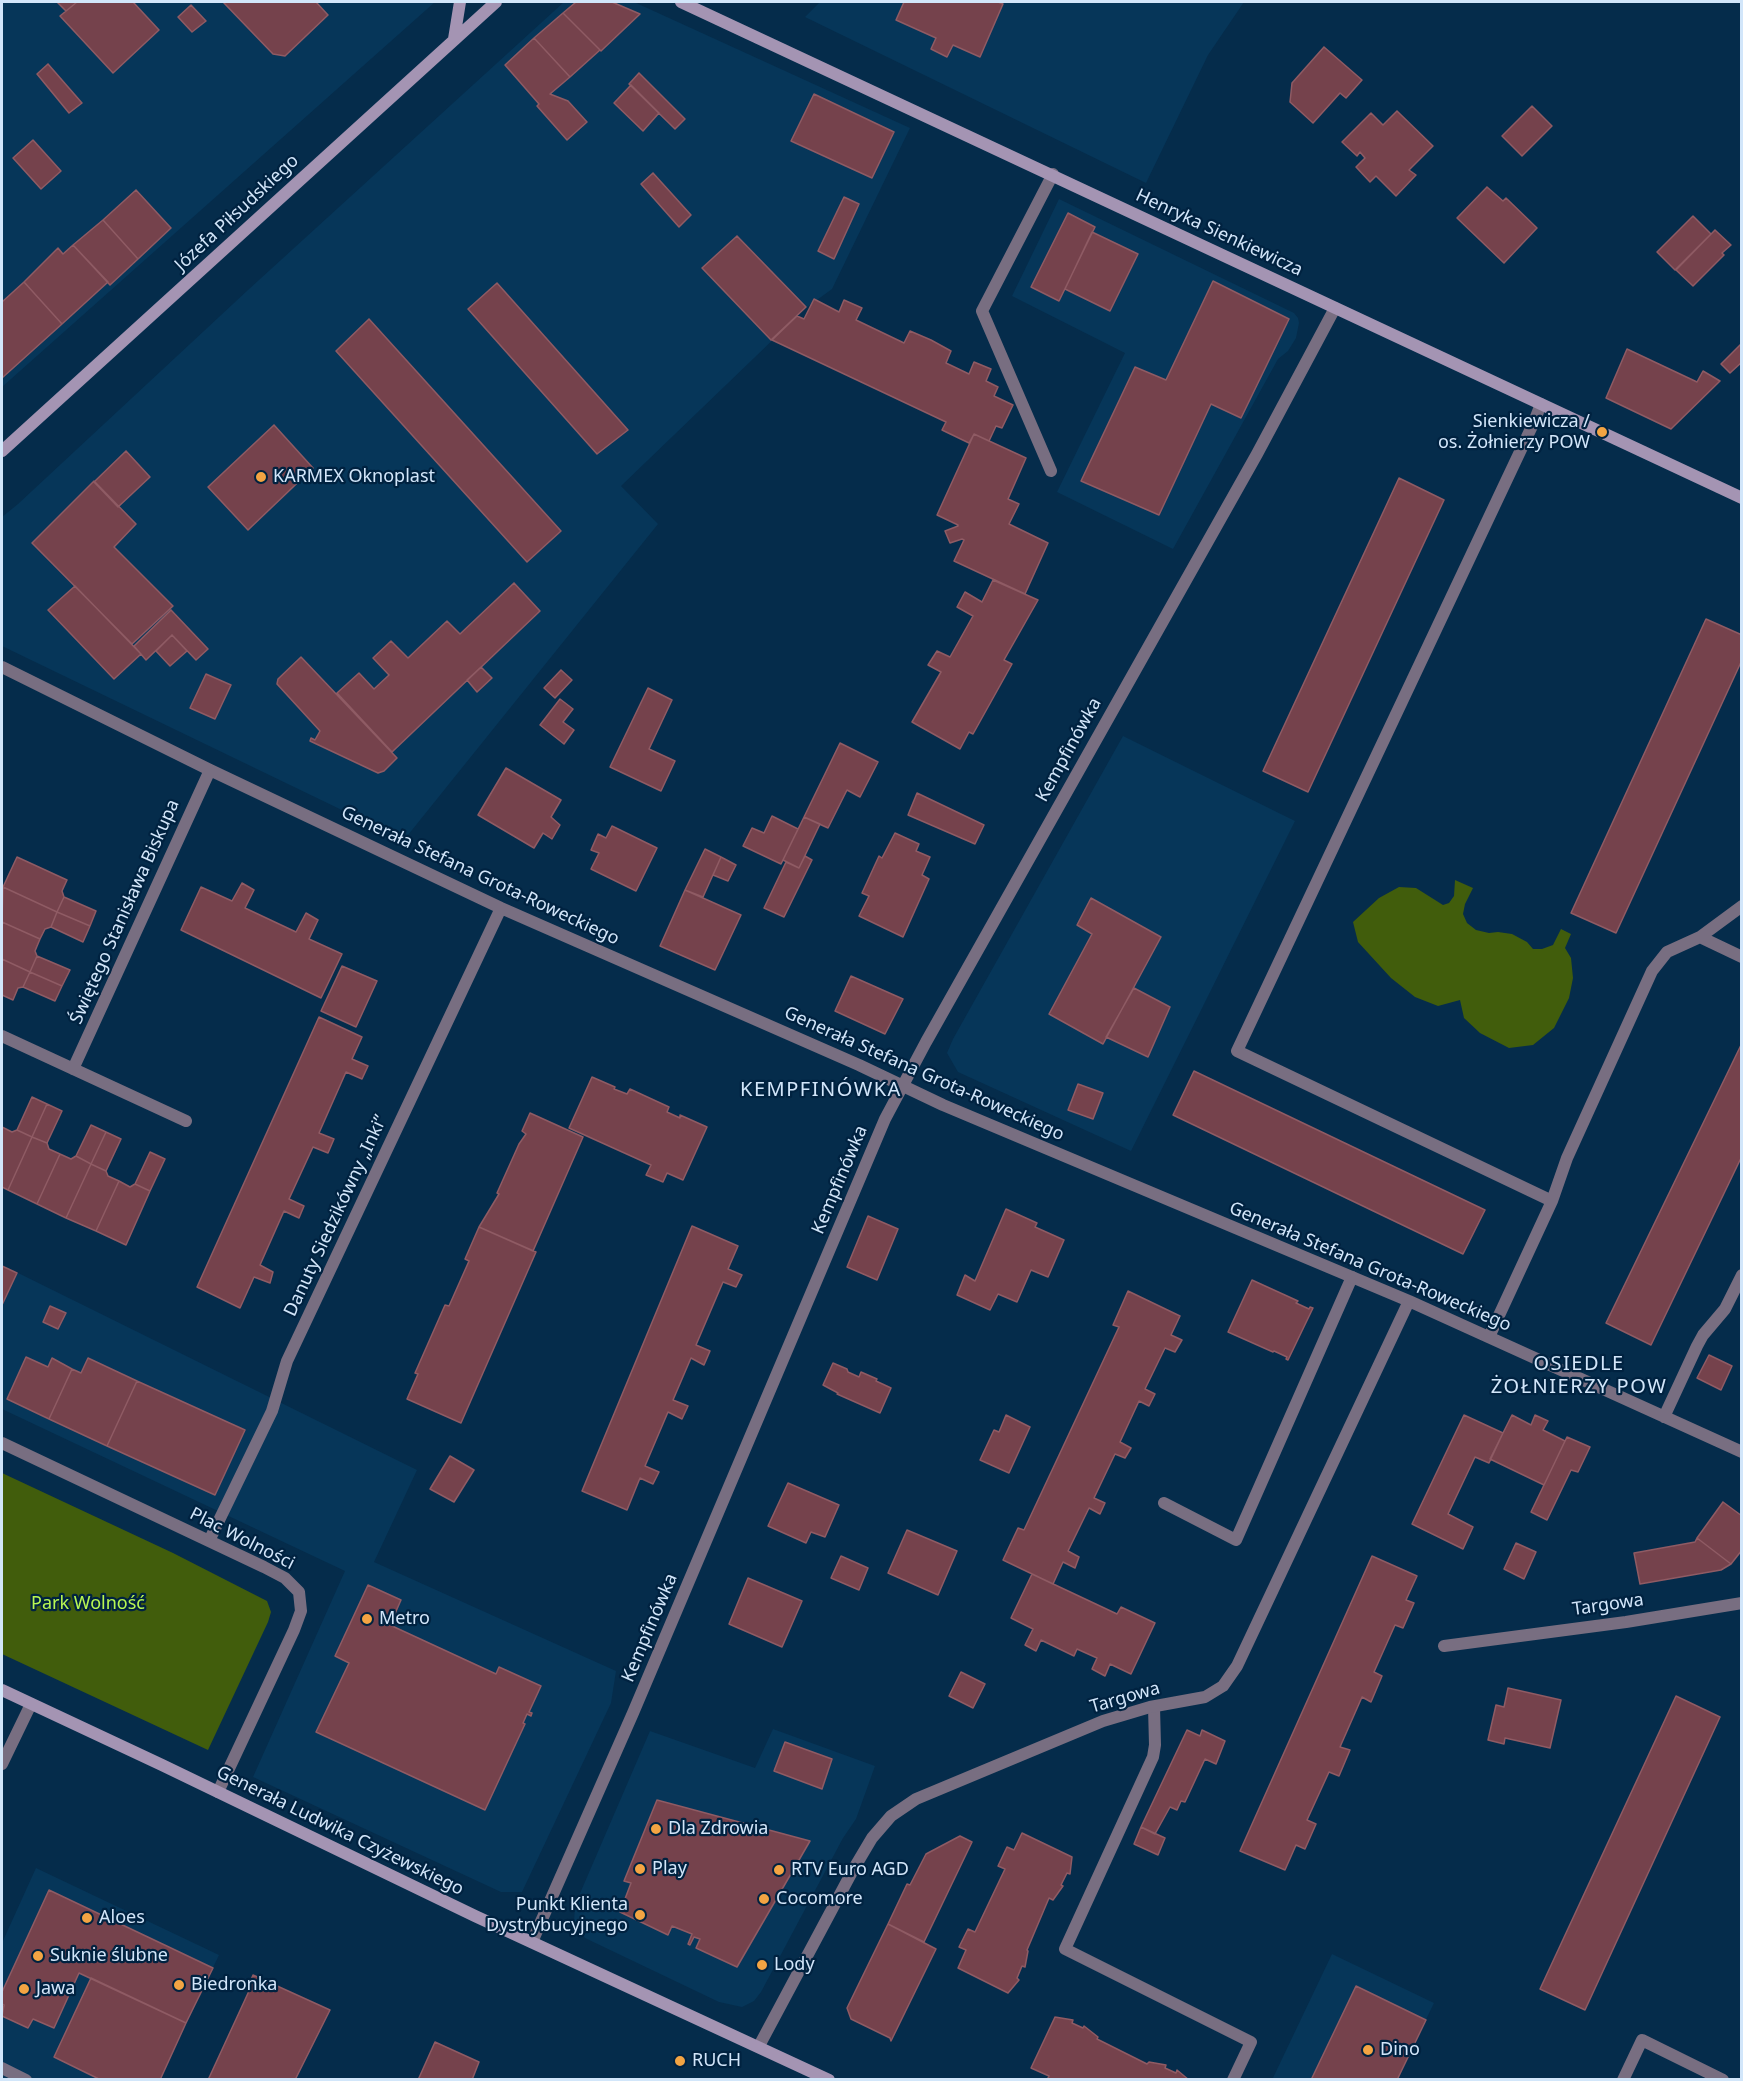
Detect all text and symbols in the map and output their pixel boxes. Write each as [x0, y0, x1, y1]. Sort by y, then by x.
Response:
street label: Józefa Piłsudskiego [171, 150, 303, 276]
street label: Henryka Sienkiewicza [1132, 185, 1306, 281]
place label: Sienkiewicza / os. Żołnierzy POW [1438, 411, 1590, 454]
marker: Sienkiewicza / os. Żołnierzy POW [1595, 425, 1609, 439]
place label: KARMEX Oknoplast [273, 466, 435, 488]
marker: KARMEX Oknoplast [254, 470, 268, 484]
street label: Kempfinówka [1032, 694, 1106, 806]
street label: Świętego Stanisława Biskupa [66, 796, 184, 1028]
street label: Generała Stefana Grota-Roweckiego [338, 802, 622, 950]
street label: Generała Stefana Grota-Roweckiego [781, 1002, 1067, 1146]
district label: KEMPFINÓWKA [740, 1078, 902, 1102]
street label: Danuty Siedzikówny „Inki” [280, 1112, 392, 1320]
street label: Kempfinówka [807, 1123, 873, 1237]
street label: Generała Stefana Grota-Roweckiego [1226, 1198, 1514, 1336]
district label: OSIEDLE ŻOŁNIERZY POW [1491, 1352, 1667, 1399]
street label: Plac Wolności [186, 1503, 298, 1575]
street label: Kempfinówka [617, 1571, 683, 1685]
street label: Targowa [1571, 1589, 1645, 1621]
park label: Park Wolność [31, 1593, 145, 1615]
place label: Metro [379, 1608, 430, 1630]
marker: Metro [360, 1612, 374, 1626]
street label: Targowa [1088, 1678, 1162, 1718]
street label: Generała Ludwika Czyżewskiego [213, 1762, 467, 1900]
place label: Dla Zdrowia [668, 1818, 768, 1840]
marker: Dla Zdrowia [649, 1822, 663, 1836]
place label: Play [652, 1858, 687, 1880]
place label: RTV Euro AGD [791, 1859, 909, 1881]
marker: Play [633, 1862, 647, 1876]
marker: RTV Euro AGD [772, 1863, 786, 1877]
place label: Cocomore [776, 1888, 863, 1910]
marker: Cocomore [757, 1892, 771, 1906]
place label: Punkt Klienta Dystrybucyjnego [486, 1894, 628, 1936]
place label: Aloes [99, 1907, 145, 1929]
marker: Punkt Klienta Dystrybucyjnego [633, 1908, 647, 1922]
marker: Aloes [80, 1911, 94, 1925]
place label: Suknie ślubne [50, 1945, 168, 1967]
marker: Suknie ślubne [31, 1949, 45, 1963]
place label: Lody [774, 1954, 815, 1976]
marker: Lody [755, 1958, 769, 1972]
place label: Biedronka [191, 1974, 277, 1996]
place label: Jawa [36, 1978, 75, 2000]
marker: Biedronka [172, 1978, 186, 1992]
marker: Jawa [17, 1982, 31, 1996]
place label: Dino [1380, 2039, 1420, 2061]
marker: Dino [1361, 2043, 1375, 2057]
place label: RUCH [692, 2050, 741, 2072]
marker: RUCH [673, 2054, 687, 2068]

